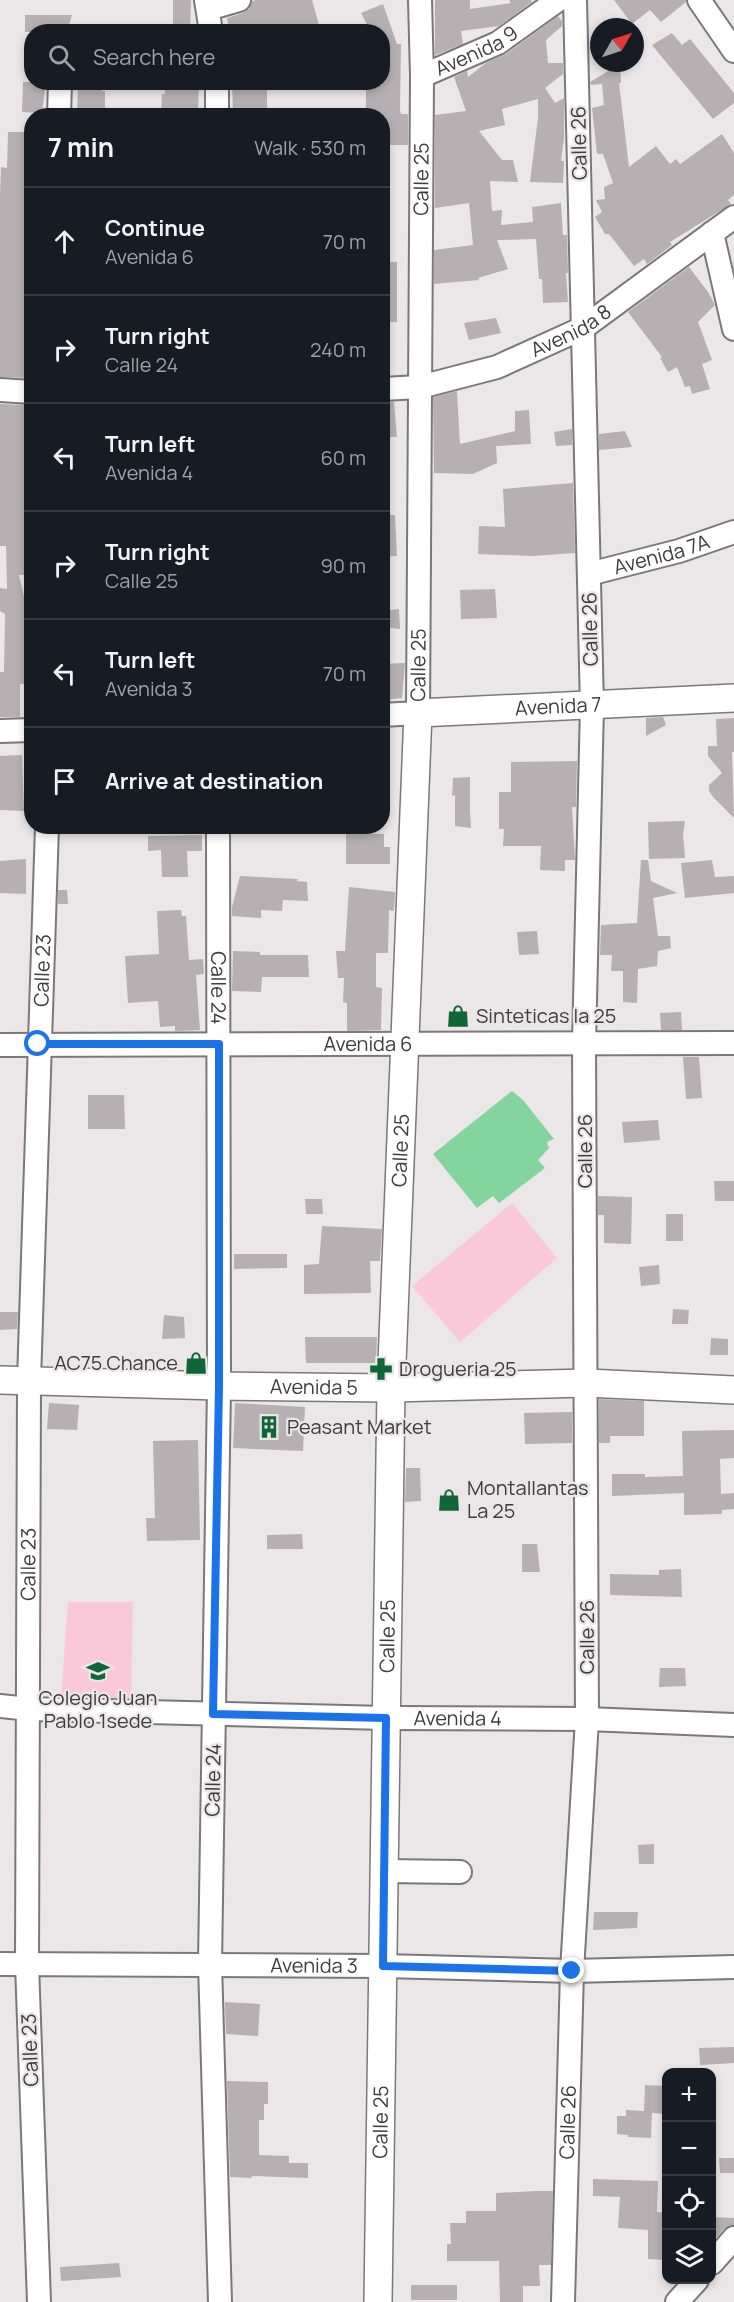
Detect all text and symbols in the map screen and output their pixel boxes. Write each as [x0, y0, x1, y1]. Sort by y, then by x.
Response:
north arrow [590, 18, 644, 72]
street label: Avenida 9 [431, 19, 523, 82]
search box [24, 24, 390, 90]
icon: search [45, 41, 78, 74]
text: Search here [93, 42, 215, 72]
street label: Calle 26 [564, 106, 593, 180]
text: 7 min [48, 129, 114, 165]
text: Walk · 530 m [254, 134, 366, 161]
street label: Calle 25 [407, 142, 435, 216]
text: Continue [105, 213, 205, 243]
icon: ahead [48, 225, 81, 258]
text: 70 m [323, 228, 366, 255]
text: Avenida 6 [105, 243, 194, 270]
street label: Avenida 8 [526, 298, 617, 363]
text: Turn right [105, 321, 210, 351]
icon: right [48, 333, 81, 366]
text: 240 m [310, 336, 366, 363]
text: Calle 24 [105, 351, 178, 378]
text: Turn left [105, 429, 195, 459]
icon: left [48, 441, 81, 474]
text: 60 m [320, 444, 366, 471]
text: Avenida 4 [105, 459, 193, 486]
street label: Avenida 7A [610, 527, 713, 580]
text: Turn right [105, 537, 210, 567]
icon: right [48, 549, 81, 582]
text: 90 m [320, 552, 366, 579]
text: Calle 25 [105, 567, 178, 594]
street label: Calle 26 [575, 592, 604, 666]
street label: Calle 25 [404, 628, 432, 702]
text: Turn left [105, 645, 195, 675]
icon: left [48, 657, 81, 690]
text: 70 m [323, 660, 366, 687]
text: Avenida 3 [105, 675, 193, 702]
street label: Avenida 7 [514, 690, 602, 721]
icon: arrive [48, 765, 81, 798]
text: Arrive at destination [105, 766, 323, 796]
street label: Calle 23 [27, 934, 56, 1007]
street label: Calle 24 [205, 951, 232, 1025]
place label: Sinteticas la 25 [476, 1002, 616, 1029]
shop icon: Sinteticas la 25 [445, 1003, 471, 1029]
route start [24, 1030, 50, 1056]
street label: Avenida 6 [323, 1030, 413, 1057]
street label: Calle 25 [385, 1113, 415, 1187]
street label: Calle 26 [571, 1114, 598, 1188]
place label: AC75 Chance [54, 1349, 178, 1376]
shop icon: AC75 Chance [183, 1350, 209, 1376]
place label: Drogueria 25 [399, 1355, 517, 1382]
pharmacy icon: Drogueria 25 [368, 1356, 394, 1382]
street label: Avenida 5 [270, 1373, 358, 1401]
place label: Peasant Market [287, 1413, 432, 1440]
building icon: Peasant Market [256, 1414, 282, 1440]
place label: Montallantas La 25 [467, 1474, 589, 1524]
shop icon: Montallantas La 25 [436, 1487, 462, 1513]
street label: Calle 23 [14, 1528, 41, 1601]
street label: Calle 25 [373, 1599, 401, 1673]
street label: Calle 26 [573, 1600, 600, 1674]
school or university icon: Colegio Juan Pablo 1sede [85, 1658, 111, 1684]
place label: Colegio Juan Pablo 1sede [39, 1684, 157, 1734]
street label: Avenida 4 [413, 1704, 502, 1732]
street label: Calle 24 [198, 1743, 227, 1817]
street label: Avenida 3 [270, 1951, 358, 1979]
route end [558, 1957, 584, 1983]
street label: Calle 23 [15, 2013, 44, 2087]
map controls [662, 2068, 716, 2284]
button: + [662, 2068, 716, 2122]
street label: Calle 25 [366, 2085, 394, 2159]
street label: Calle 26 [553, 2085, 582, 2160]
button: − [662, 2122, 716, 2176]
button: locate [662, 2176, 716, 2230]
button: layers [662, 2230, 716, 2284]

